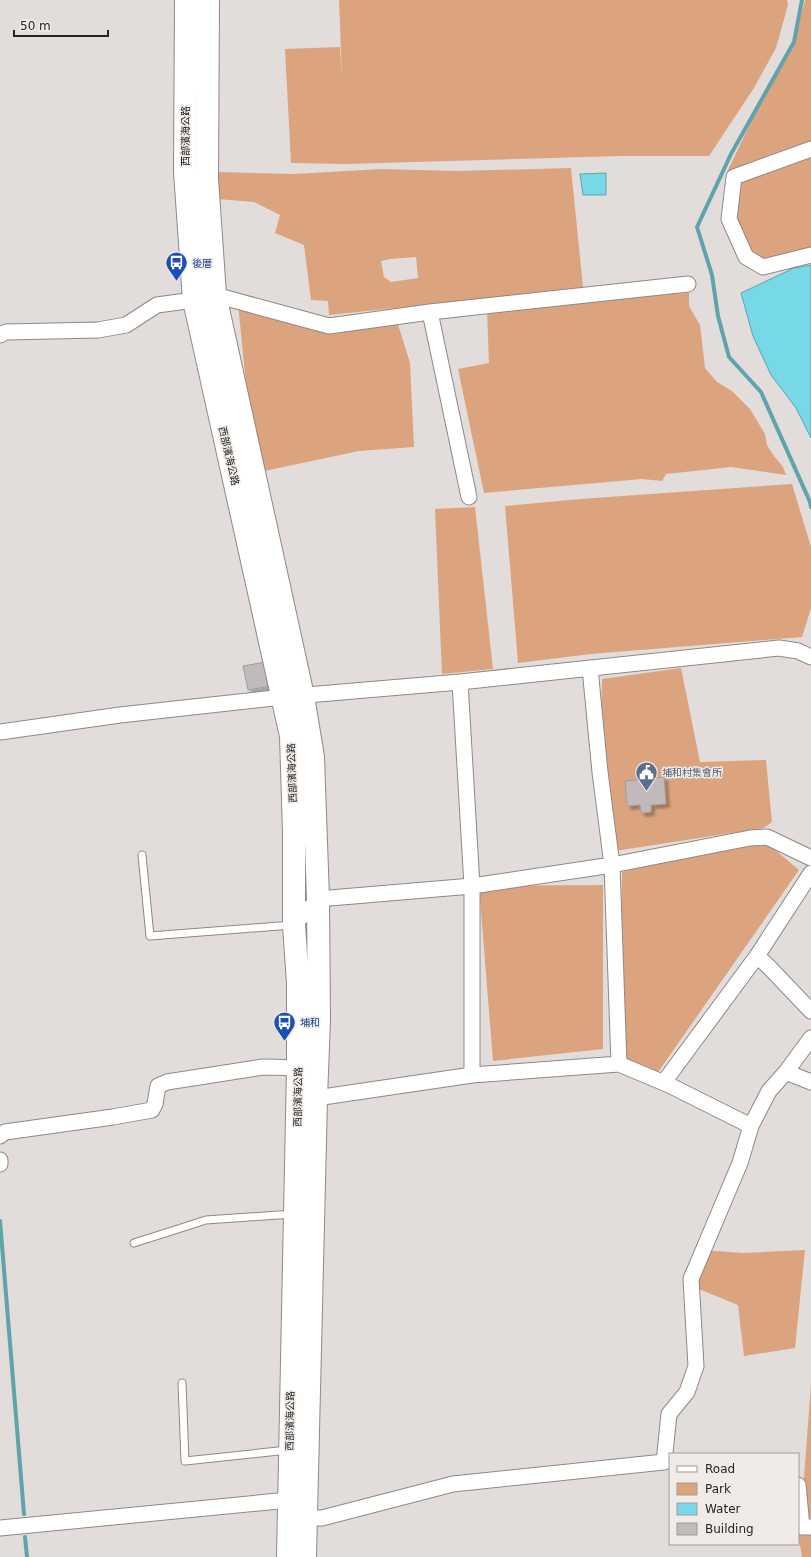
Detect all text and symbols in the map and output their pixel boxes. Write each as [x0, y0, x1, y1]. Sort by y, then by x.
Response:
scale bar [14, 12, 108, 38]
text: 50 m [20, 19, 51, 33]
street label: 西部濱海公路 [180, 106, 191, 166]
bus stop icon: 後厝 [163, 250, 189, 283]
place label: 後厝 [192, 258, 212, 269]
street label: 西部濱海公路 [217, 426, 241, 486]
street label: 西部濱海公路 [285, 743, 299, 803]
public building icon: 埔和村集會所 [633, 759, 659, 792]
place label: 埔和村集會所 [662, 767, 722, 778]
bus stop icon: 埔和 [271, 1009, 297, 1042]
place label: 埔和 [300, 1017, 320, 1028]
street label: 西部濱海公路 [292, 1067, 304, 1127]
street label: 西部濱海公路 [284, 1391, 296, 1451]
legend [669, 1453, 799, 1545]
text: Road [705, 1462, 735, 1476]
text: Park [705, 1482, 731, 1496]
text: Water [705, 1502, 741, 1516]
text: Building [705, 1522, 754, 1536]

